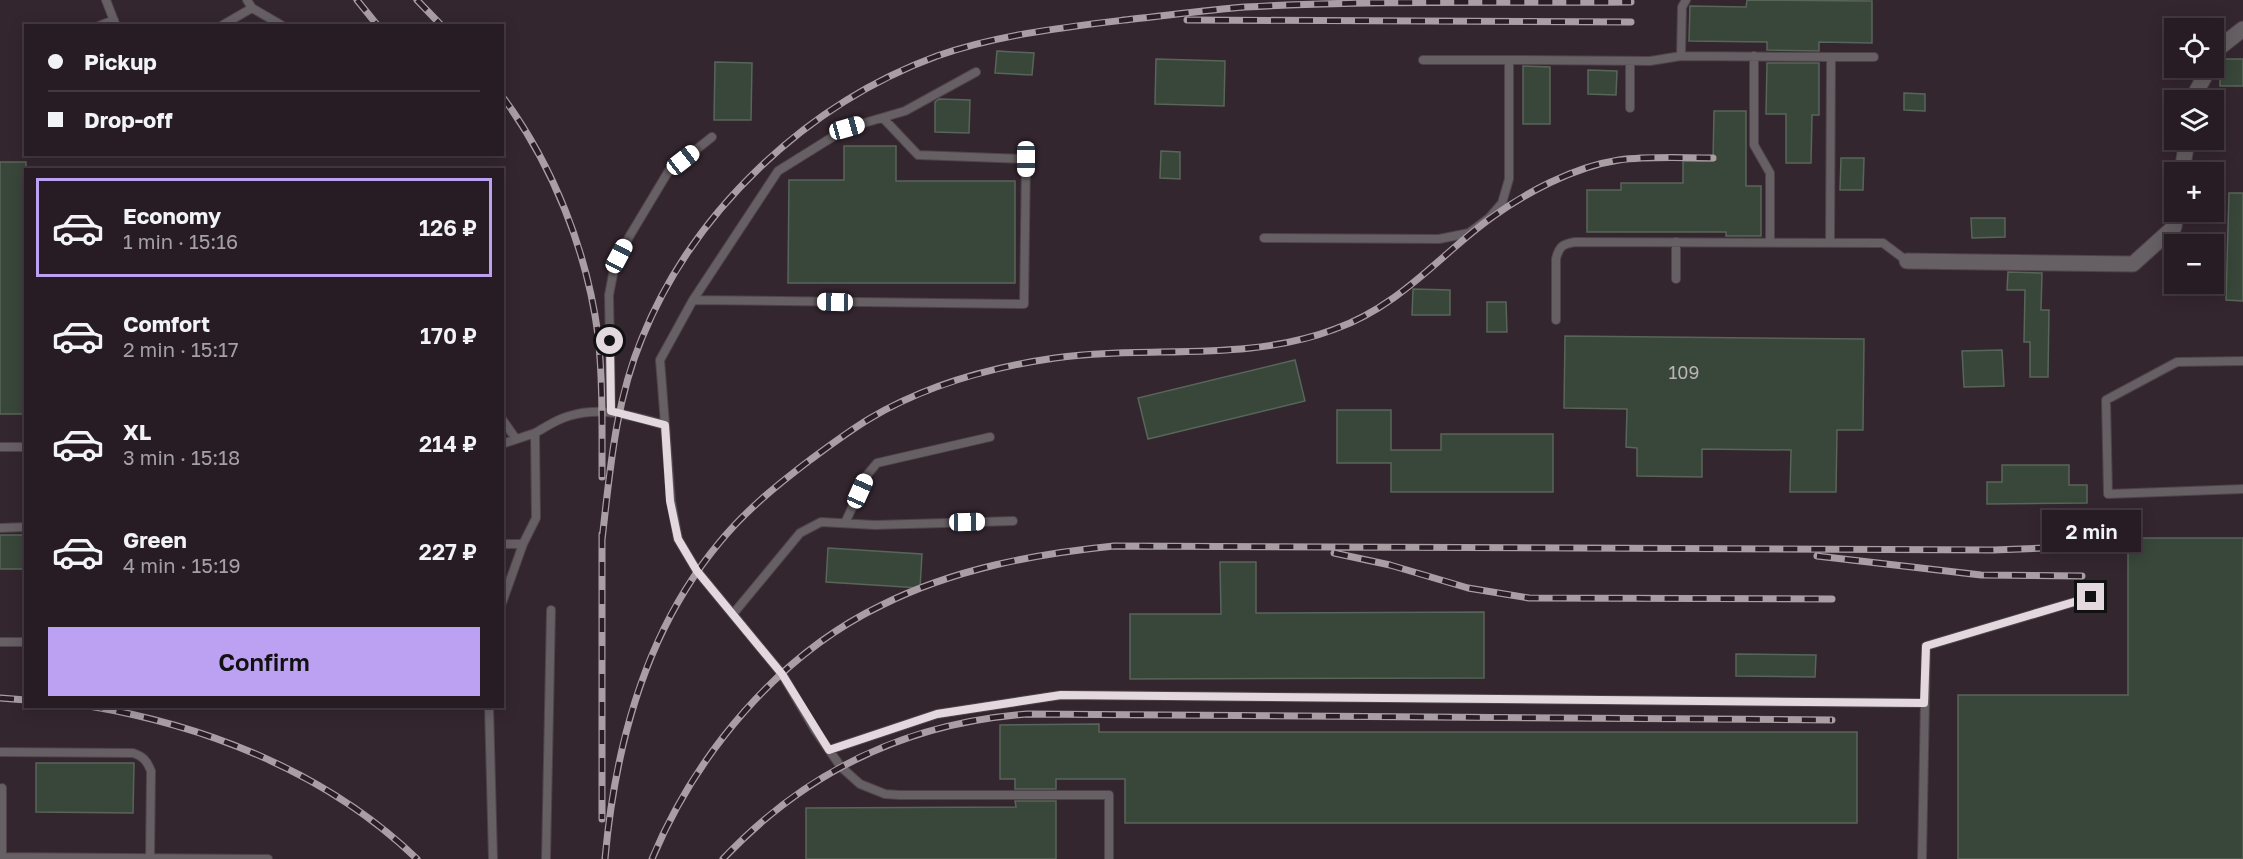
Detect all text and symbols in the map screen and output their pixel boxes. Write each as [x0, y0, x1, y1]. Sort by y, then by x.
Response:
map controls [2164, 18, 2224, 294]
button: locate [2164, 18, 2224, 78]
text: Pickup [84, 48, 157, 75]
button: layers [2164, 90, 2224, 150]
text: Drop-off [84, 106, 173, 133]
car [827, 114, 867, 142]
car [1017, 141, 1035, 177]
car [663, 142, 703, 178]
button: + [2164, 162, 2224, 222]
icon: car [51, 201, 105, 255]
text: Economy [123, 202, 221, 229]
text: 126 ₽ [419, 214, 477, 241]
text: 1 min · 15:16 [123, 229, 238, 253]
button: − [2164, 234, 2224, 294]
car [603, 236, 635, 276]
car [817, 293, 853, 311]
icon: car [51, 309, 105, 363]
text: Comfort [123, 310, 210, 337]
text: 170 ₽ [420, 322, 477, 349]
route start [596, 327, 623, 354]
text: 2 min · 15:17 [123, 337, 239, 361]
house number: 109 [1669, 361, 1699, 383]
icon: car [51, 417, 105, 471]
text: XL [123, 418, 151, 445]
text: 214 ₽ [419, 430, 477, 457]
text: 3 min · 15:18 [123, 445, 240, 469]
car [844, 471, 876, 511]
callout: 2 min [2042, 510, 2140, 552]
car [949, 513, 985, 531]
text: 2 min [2066, 519, 2118, 543]
icon: car [51, 525, 105, 579]
text: Green [123, 526, 187, 553]
text: 227 ₽ [419, 538, 477, 565]
text: 4 min · 15:19 [123, 553, 241, 577]
route end [2077, 583, 2104, 610]
button: Confirm [48, 627, 480, 696]

